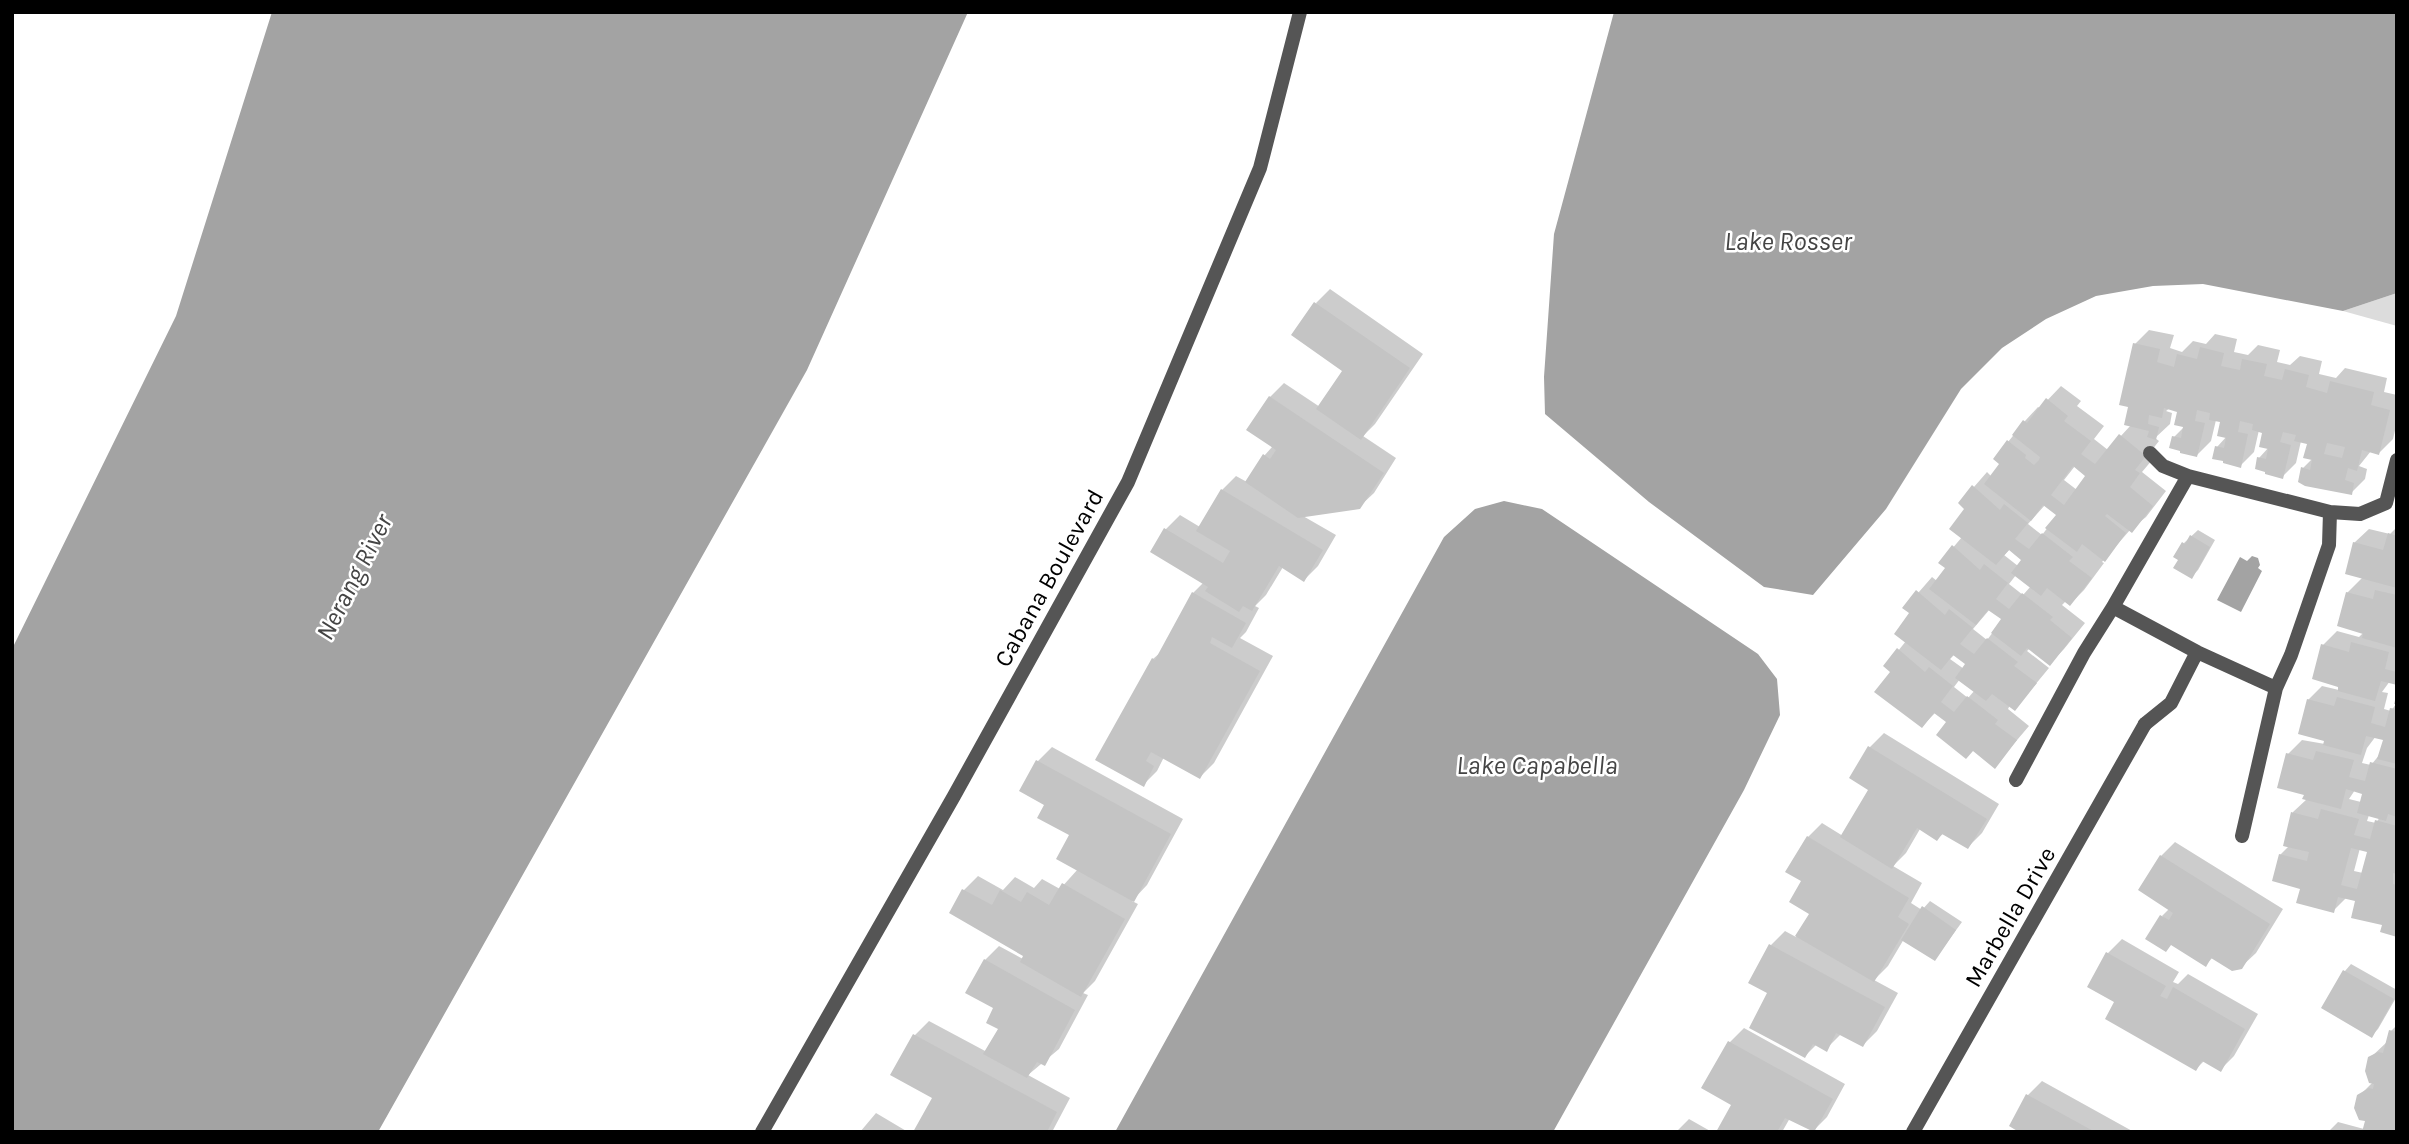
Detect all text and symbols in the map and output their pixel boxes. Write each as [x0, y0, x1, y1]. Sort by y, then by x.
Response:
water label: Lake Rosser [1724, 226, 1853, 257]
street label: Cabana Boulevard [989, 484, 1109, 672]
water label: Nerang River [309, 508, 399, 645]
water label: Lake Capabella [1456, 750, 1618, 781]
street label: Marbella Drive [1959, 842, 2061, 992]

